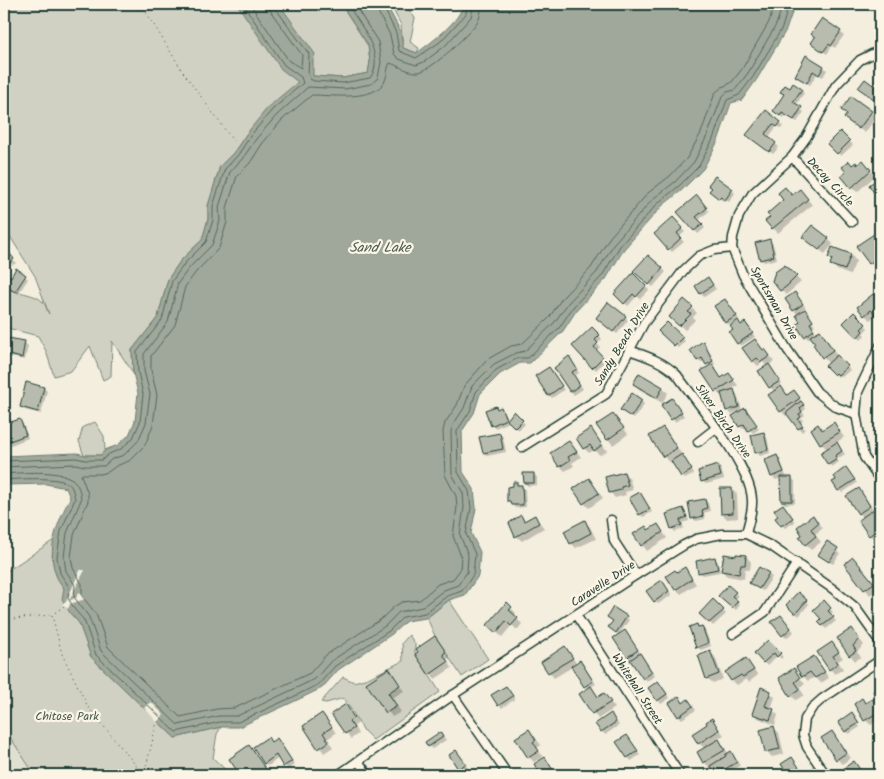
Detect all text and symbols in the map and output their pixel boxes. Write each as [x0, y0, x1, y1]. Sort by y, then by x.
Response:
street label: Decoy Circle [802, 153, 859, 212]
water label: Sand Lake [349, 237, 412, 259]
street label: Sportsman Drive [745, 262, 803, 344]
street label: Sandy Beach Drive [589, 298, 655, 390]
street label: Silver Birch Drive [690, 380, 756, 463]
street label: Caravelle Drive [567, 556, 640, 612]
street label: Whitehall Street [607, 649, 667, 729]
park label: Chitose Park [35, 707, 99, 726]

